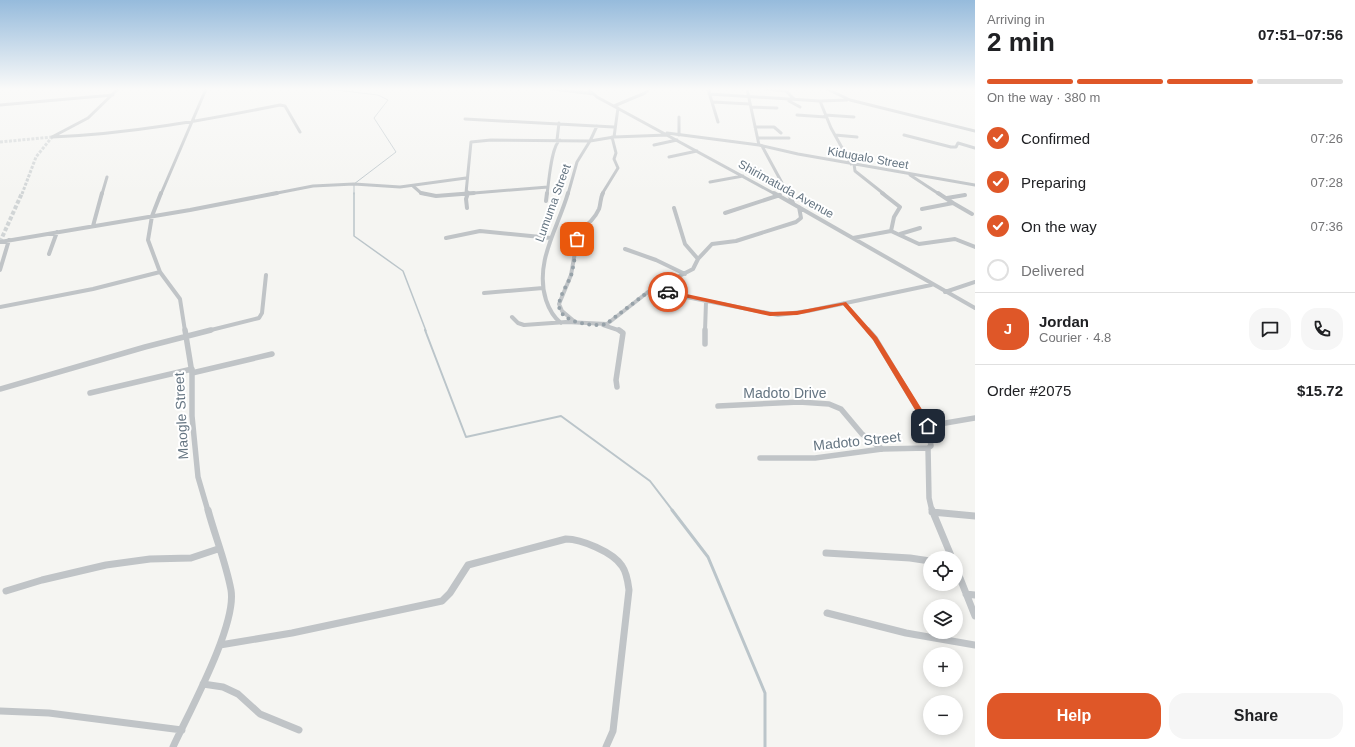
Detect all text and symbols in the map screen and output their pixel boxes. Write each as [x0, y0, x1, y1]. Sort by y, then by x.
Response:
text: Arriving in [987, 12, 1045, 27]
text: 07:51–07:56 [1258, 26, 1343, 43]
text: 2 min [987, 27, 1055, 57]
text: On the way · 380 m [987, 90, 1100, 105]
icon: check [987, 127, 1009, 149]
text: Confirmed [1021, 130, 1090, 147]
text: 07:26 [1310, 131, 1343, 146]
street label: Kidugalo Street [826, 144, 910, 172]
street label: Shirimatuda Avenue [736, 157, 837, 221]
street label: Lumuma Street [532, 161, 574, 244]
icon: check [987, 171, 1009, 193]
text: Preparing [1021, 174, 1086, 191]
text: 07:28 [1310, 175, 1343, 190]
icon: check [987, 215, 1009, 237]
text: On the way [1021, 218, 1097, 235]
text: 07:36 [1310, 219, 1343, 234]
pin [560, 222, 594, 256]
icon: bag [566, 228, 588, 250]
text: Delivered [1021, 262, 1084, 279]
courier [648, 272, 688, 312]
icon: car [657, 281, 679, 303]
button: chat [1249, 308, 1291, 350]
button: phone [1301, 308, 1343, 350]
text: Jordan [1039, 313, 1089, 330]
text: J [1004, 320, 1012, 337]
text: Courier · 4.8 [1039, 330, 1111, 345]
street label: Maogle Street [171, 372, 191, 460]
text: Order #2075 [987, 382, 1071, 399]
text: $15.72 [1297, 382, 1343, 399]
street label: Madoto Drive [743, 385, 827, 401]
pin [911, 409, 945, 443]
icon: home [917, 415, 939, 437]
street label: Madoto Street [812, 428, 902, 454]
map controls [923, 551, 963, 735]
button: locate [923, 551, 963, 591]
button: layers [923, 599, 963, 639]
button: + [923, 647, 963, 687]
button: Help [987, 693, 1161, 739]
button: Share [1169, 693, 1343, 739]
button: − [923, 695, 963, 735]

